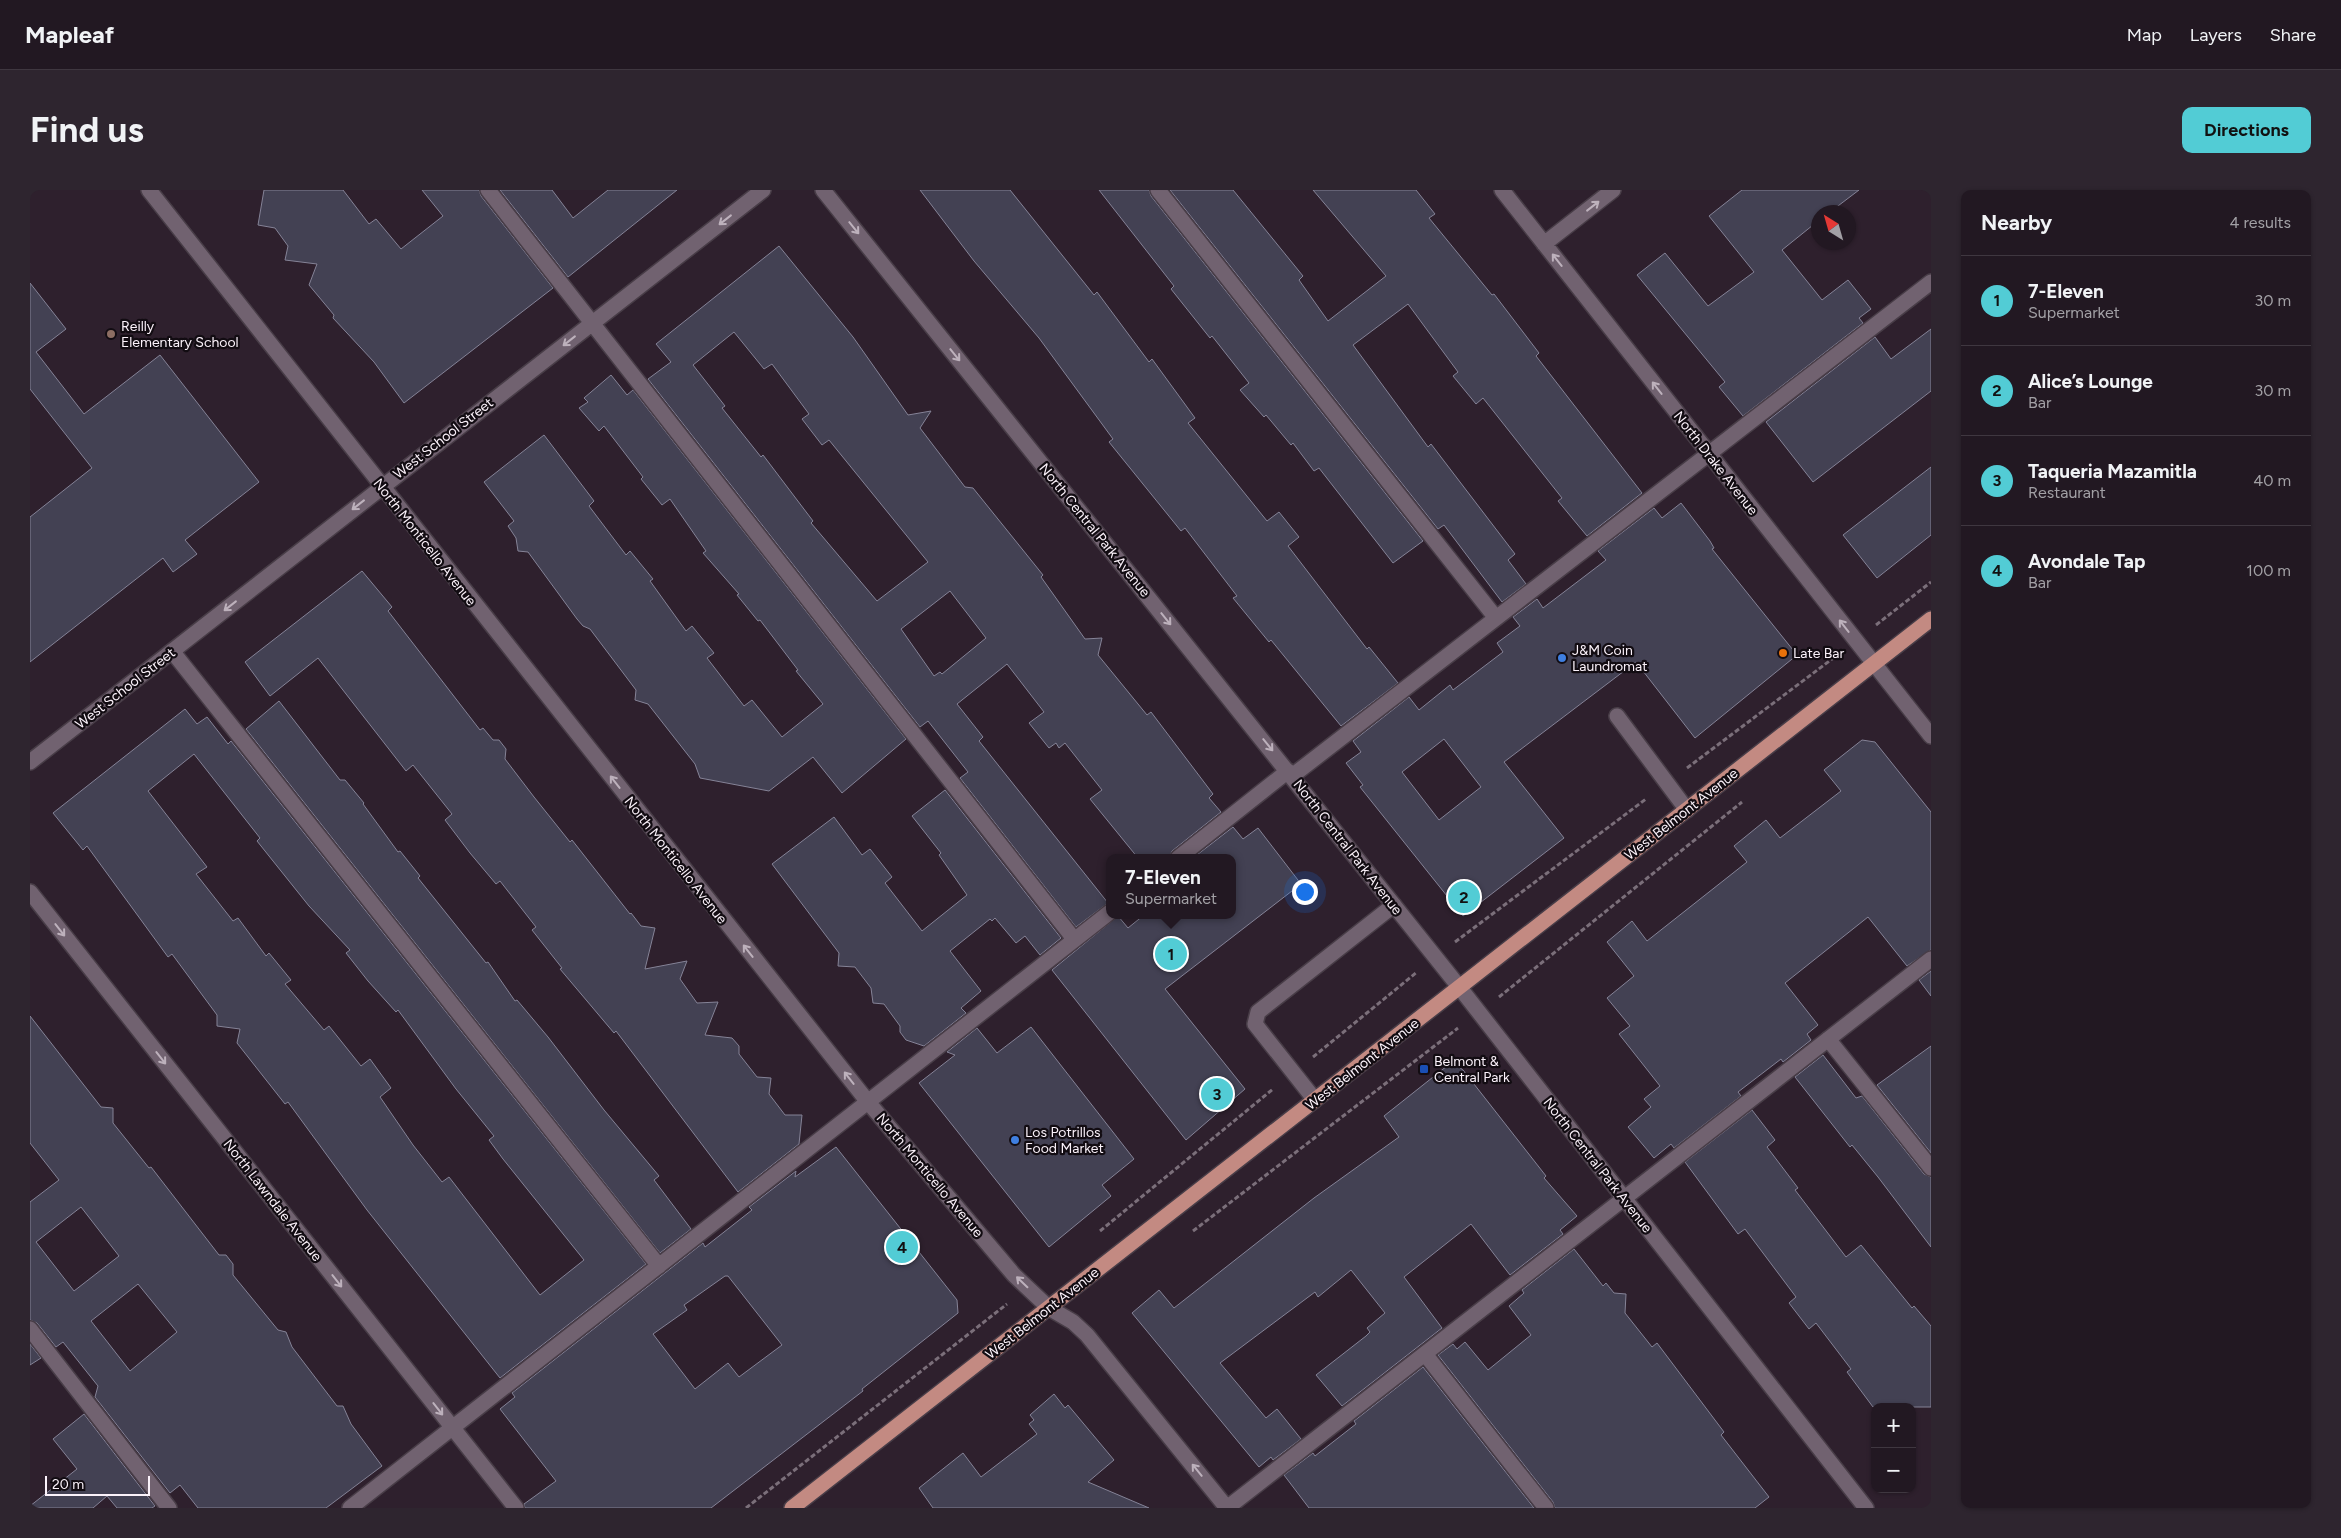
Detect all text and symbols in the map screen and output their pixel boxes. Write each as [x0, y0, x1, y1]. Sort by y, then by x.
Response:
text: Mapleaf [25, 20, 114, 49]
text: Map [2127, 24, 2162, 46]
text: Layers [2190, 24, 2242, 46]
text: Share [2270, 24, 2316, 46]
button: Directions [2182, 107, 2311, 153]
text: Find us [30, 109, 144, 151]
one-way arrow [1586, 201, 1600, 211]
north arrow [1811, 205, 1856, 250]
text: Nearby [1981, 210, 2052, 235]
text: 4 results [2230, 213, 2291, 232]
one-way arrow [718, 215, 732, 225]
one-way arrow [848, 221, 859, 234]
one-way arrow [1551, 254, 1562, 267]
text: 7-Eleven [2028, 280, 2104, 303]
text: 1 [1994, 291, 2000, 310]
text: 30 m [2254, 291, 2291, 310]
text: Supermarket [2028, 303, 2120, 322]
place label: Reilly Elementary School [121, 318, 239, 351]
marker: Reilly Elementary School [105, 328, 117, 340]
one-way arrow [563, 336, 576, 347]
one-way arrow [950, 348, 961, 361]
text: Alice’s Lounge [2028, 370, 2153, 393]
one-way arrow [1652, 381, 1663, 394]
text: 2 [1992, 381, 2002, 400]
text: 30 m [2254, 381, 2291, 400]
text: Bar [2028, 393, 2051, 412]
street label: West School Street [390, 394, 497, 483]
street label: North Drake Avenue [1670, 408, 1762, 519]
street label: North Central Park Avenue [1035, 460, 1154, 601]
text: Taqueria Mazamitla [2028, 460, 2197, 483]
text: 3 [1993, 471, 2001, 490]
text: 40 m [2253, 471, 2291, 490]
street label: North Monticello Avenue [370, 475, 480, 610]
text: Restaurant [2028, 483, 2106, 502]
one-way arrow [352, 500, 365, 511]
text: Avondale Tap [2028, 550, 2145, 573]
text: 4 [1992, 561, 2002, 580]
text: 100 m [2246, 561, 2291, 580]
text: Bar [2028, 573, 2051, 592]
one-way arrow [224, 600, 237, 611]
one-way arrow [1161, 612, 1172, 625]
one-way arrow [1838, 620, 1849, 633]
place label: J&M Coin Laundromat [1572, 642, 1647, 675]
street label: West School Street [72, 644, 179, 733]
place label: Late Bar [1793, 645, 1844, 662]
marker: Late Bar [1777, 647, 1789, 659]
marker: J&M Coin Laundromat [1556, 652, 1568, 664]
one-way arrow [1262, 739, 1273, 752]
street label: West Belmont Avenue [1621, 765, 1742, 864]
one-way arrow [609, 776, 620, 789]
street label: North Central Park Avenue [1290, 776, 1406, 919]
street label: North Monticello Avenue [621, 793, 731, 928]
popup [1106, 854, 1236, 919]
text: 7-Eleven [1125, 866, 1201, 889]
pin: 2 [1448, 878, 1480, 916]
your location [1292, 879, 1318, 905]
text: Supermarket [1125, 889, 1217, 908]
one-way arrow [55, 923, 66, 936]
pin: 1 [1155, 935, 1187, 973]
one-way arrow [743, 945, 754, 958]
street label: West Belmont Avenue [1302, 1015, 1423, 1114]
one-way arrow [155, 1051, 166, 1064]
place label: Belmont & Central Park [1434, 1053, 1510, 1086]
marker: Belmont & Central Park [1418, 1063, 1430, 1075]
one-way arrow [844, 1072, 855, 1085]
pin: 3 [1201, 1075, 1233, 1113]
street label: North Central Park Avenue [1540, 1094, 1656, 1237]
street label: North Monticello Avenue [873, 1110, 987, 1241]
place label: Los Potrillos Food Market [1025, 1124, 1104, 1157]
marker: Los Potrillos Food Market [1009, 1134, 1021, 1146]
street label: North Lawndale Avenue [220, 1136, 326, 1265]
pin: 4 [886, 1228, 918, 1266]
street label: West Belmont Avenue [982, 1264, 1103, 1363]
one-way arrow [332, 1275, 343, 1288]
one-way arrow [1016, 1276, 1029, 1288]
one-way arrow [432, 1402, 443, 1415]
map controls [1871, 1403, 1916, 1493]
button: + [1871, 1403, 1916, 1448]
button: − [1871, 1448, 1916, 1493]
one-way arrow [1191, 1464, 1202, 1477]
scale bar [45, 1473, 150, 1496]
text: 20 m [52, 1476, 84, 1493]

